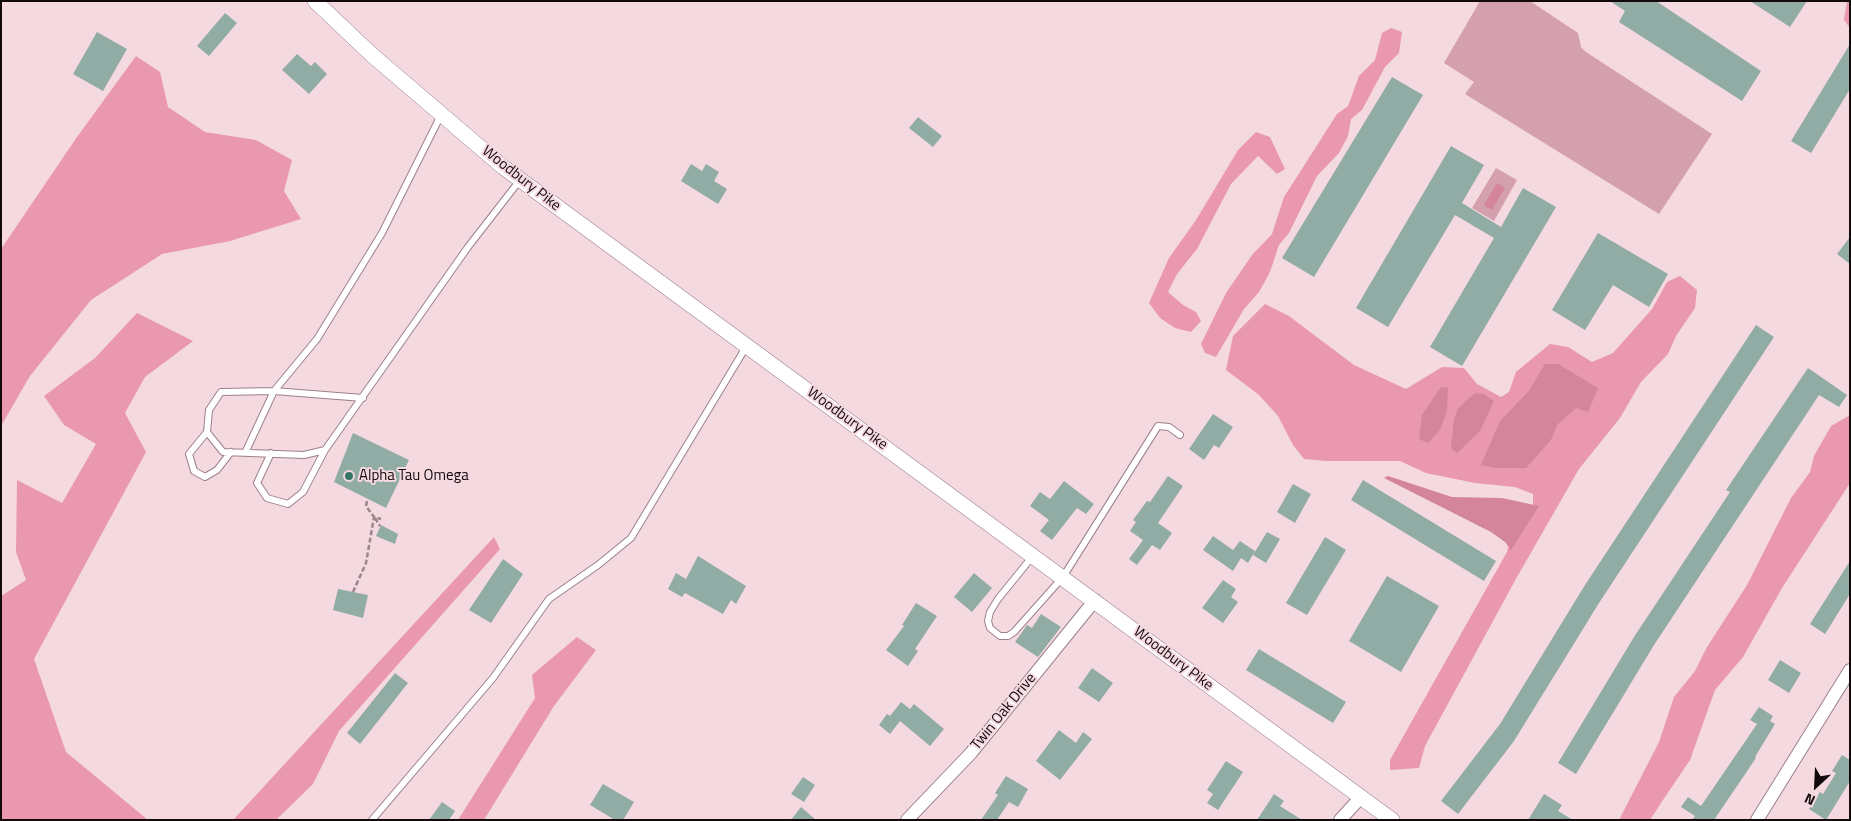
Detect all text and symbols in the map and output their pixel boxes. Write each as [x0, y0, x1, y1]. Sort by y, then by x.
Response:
street label: Woodbury Pike [478, 143, 564, 215]
street label: Woodbury Pike [803, 384, 891, 454]
place label: Alpha Tau Omega [359, 467, 469, 485]
marker: Alpha Tau Omega [343, 470, 355, 482]
street label: Woodbury Pike [1130, 623, 1216, 695]
street label: Twin Oak Drive [968, 670, 1040, 754]
north arrow [1791, 761, 1841, 811]
text: N [1801, 788, 1818, 812]

